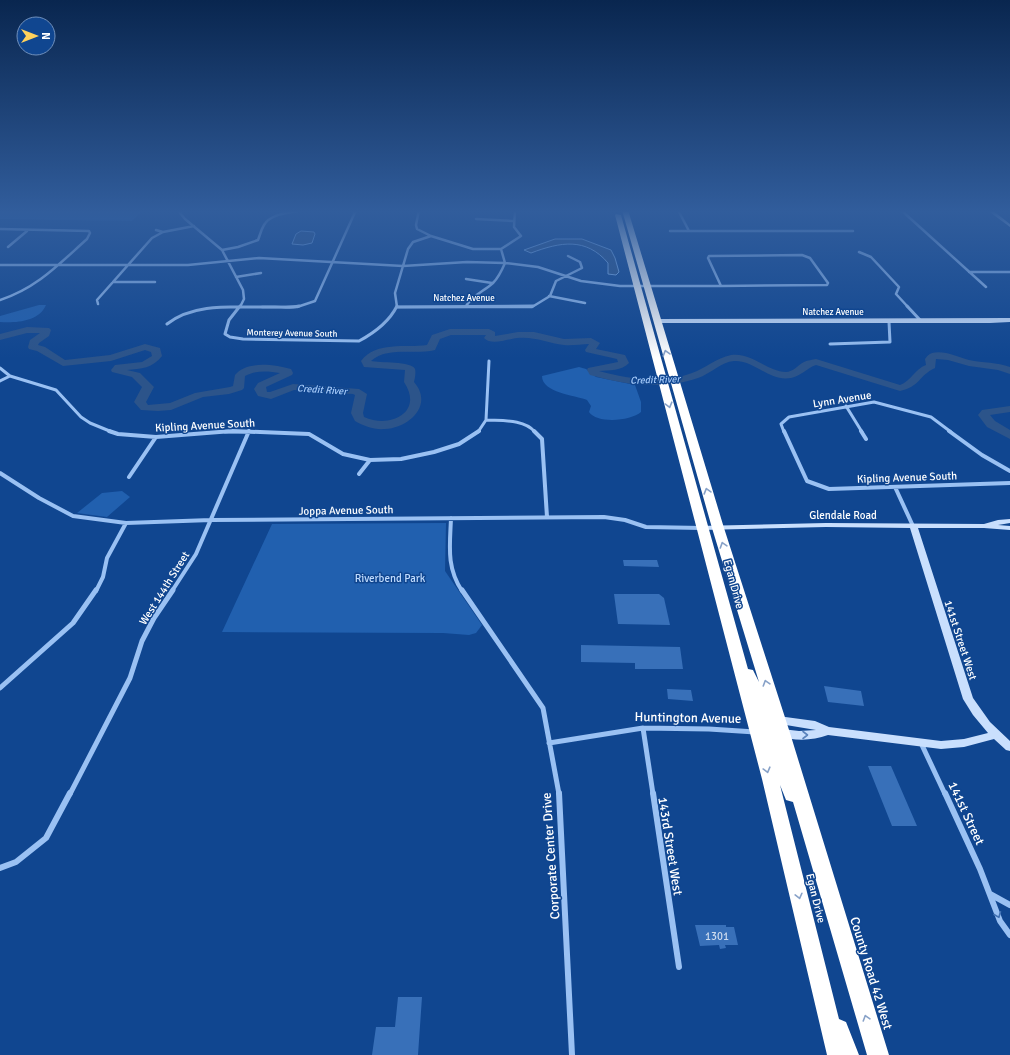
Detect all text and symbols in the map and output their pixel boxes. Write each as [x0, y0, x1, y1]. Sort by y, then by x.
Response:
north arrow [16, 16, 56, 56]
text: N [39, 32, 52, 40]
street label: Natchez Avenue [433, 293, 495, 304]
street label: Natchez Avenue [802, 307, 864, 318]
street label: Monterey Avenue South [246, 327, 338, 340]
one-way arrow [662, 349, 671, 356]
water label: Credit River [630, 373, 681, 387]
water label: Credit River [297, 382, 349, 398]
street label: Lynn Avenue [812, 388, 872, 411]
one-way arrow [664, 402, 672, 408]
street label: Kipling Avenue South [155, 416, 255, 435]
street label: Kipling Avenue South [857, 469, 957, 486]
one-way arrow [703, 488, 712, 495]
street label: Joppa Avenue South [298, 503, 394, 518]
street label: Glendale Road [809, 509, 877, 522]
one-way arrow [719, 542, 728, 549]
street label: West 144th Street [137, 549, 192, 627]
street label: Egan Drive [721, 558, 746, 610]
park label: Riverbend Park [355, 572, 426, 585]
street label: 141st Street West [942, 599, 980, 682]
one-way arrow [763, 679, 771, 686]
street label: Huntington Avenue [634, 709, 742, 727]
one-way arrow [802, 731, 808, 739]
one-way arrow [763, 767, 771, 773]
street label: 141st Street [944, 779, 988, 848]
street label: Corporate Center Drive [539, 792, 563, 920]
street label: 143rd Street West [654, 796, 686, 897]
street label: Egan Drive [803, 872, 828, 924]
one-way arrow [795, 893, 803, 899]
one-way arrow [994, 912, 1002, 919]
street label: County Road 42 West [846, 915, 896, 1032]
house number: 1301 [705, 930, 729, 943]
one-way arrow [862, 1014, 871, 1021]

